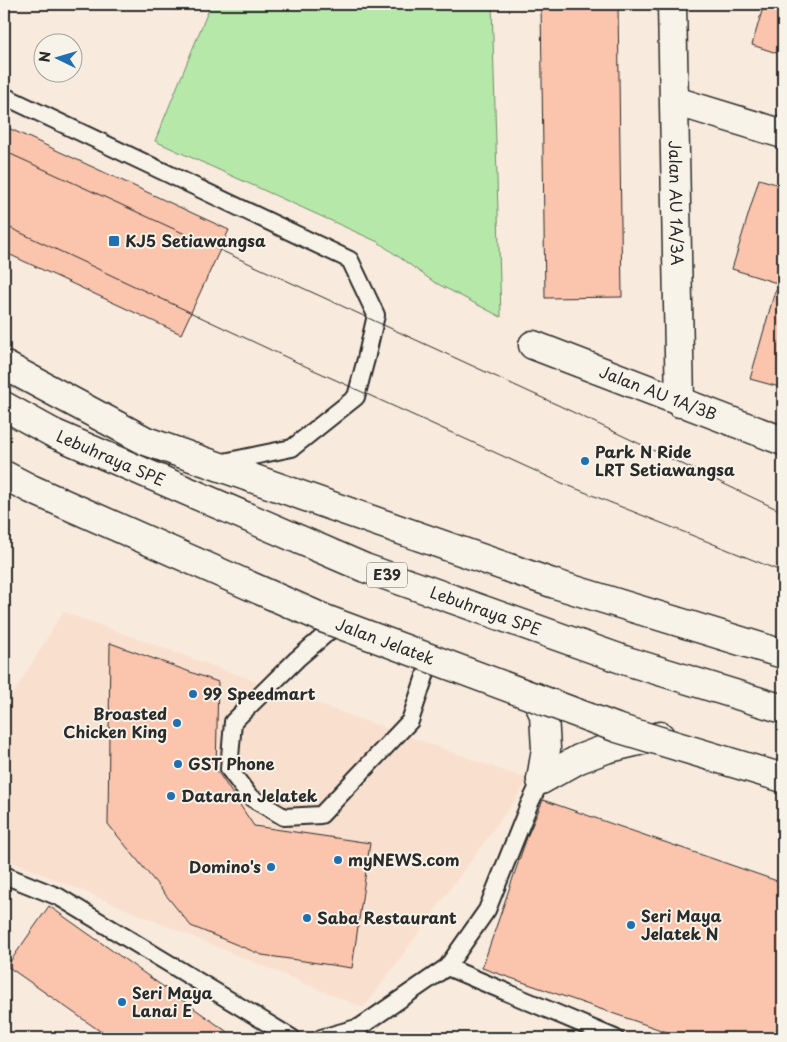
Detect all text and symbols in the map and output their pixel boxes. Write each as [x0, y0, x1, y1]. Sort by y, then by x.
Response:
north arrow [32, 32, 82, 82]
text: N [34, 50, 55, 63]
street label: Jalan AU 1A/3A [664, 140, 690, 266]
place label: KJ5 Setiawangsa [125, 228, 266, 252]
marker: KJ5 Setiawangsa [107, 234, 121, 248]
street label: Jalan AU 1A/3B [596, 359, 721, 426]
street label: Lebuhraya SPE [53, 423, 169, 491]
place label: Park N Ride LRT Setiawangsa [595, 439, 735, 481]
marker: Park N Ride LRT Setiawangsa [579, 455, 591, 467]
road number: E39 [367, 562, 407, 588]
street label: Lebuhraya SPE [427, 579, 545, 641]
street label: Jalan Jelatek [333, 611, 439, 670]
place label: 99 Speedmart [203, 681, 316, 705]
marker: 99 Speedmart [187, 688, 199, 700]
place label: Broasted Chicken King [63, 701, 167, 743]
marker: Broasted Chicken King [171, 717, 183, 729]
place label: GST Phone [188, 751, 275, 775]
marker: GST Phone [172, 758, 184, 770]
place label: Dataran Jelatek [181, 783, 318, 807]
marker: Dataran Jelatek [165, 790, 177, 802]
place label: myNEWS.com [348, 847, 460, 871]
place label: Domino's [189, 854, 261, 878]
marker: myNEWS.com [332, 854, 344, 866]
marker: Domino's [265, 861, 277, 873]
place label: Seri Maya Jelatek N [641, 903, 722, 945]
place label: Saba Restaurant [317, 905, 457, 929]
marker: Saba Restaurant [301, 912, 313, 924]
marker: Seri Maya Jelatek N [625, 919, 637, 931]
place label: Seri Maya Lanai E [132, 980, 213, 1022]
marker: Seri Maya Lanai E [116, 996, 128, 1008]

